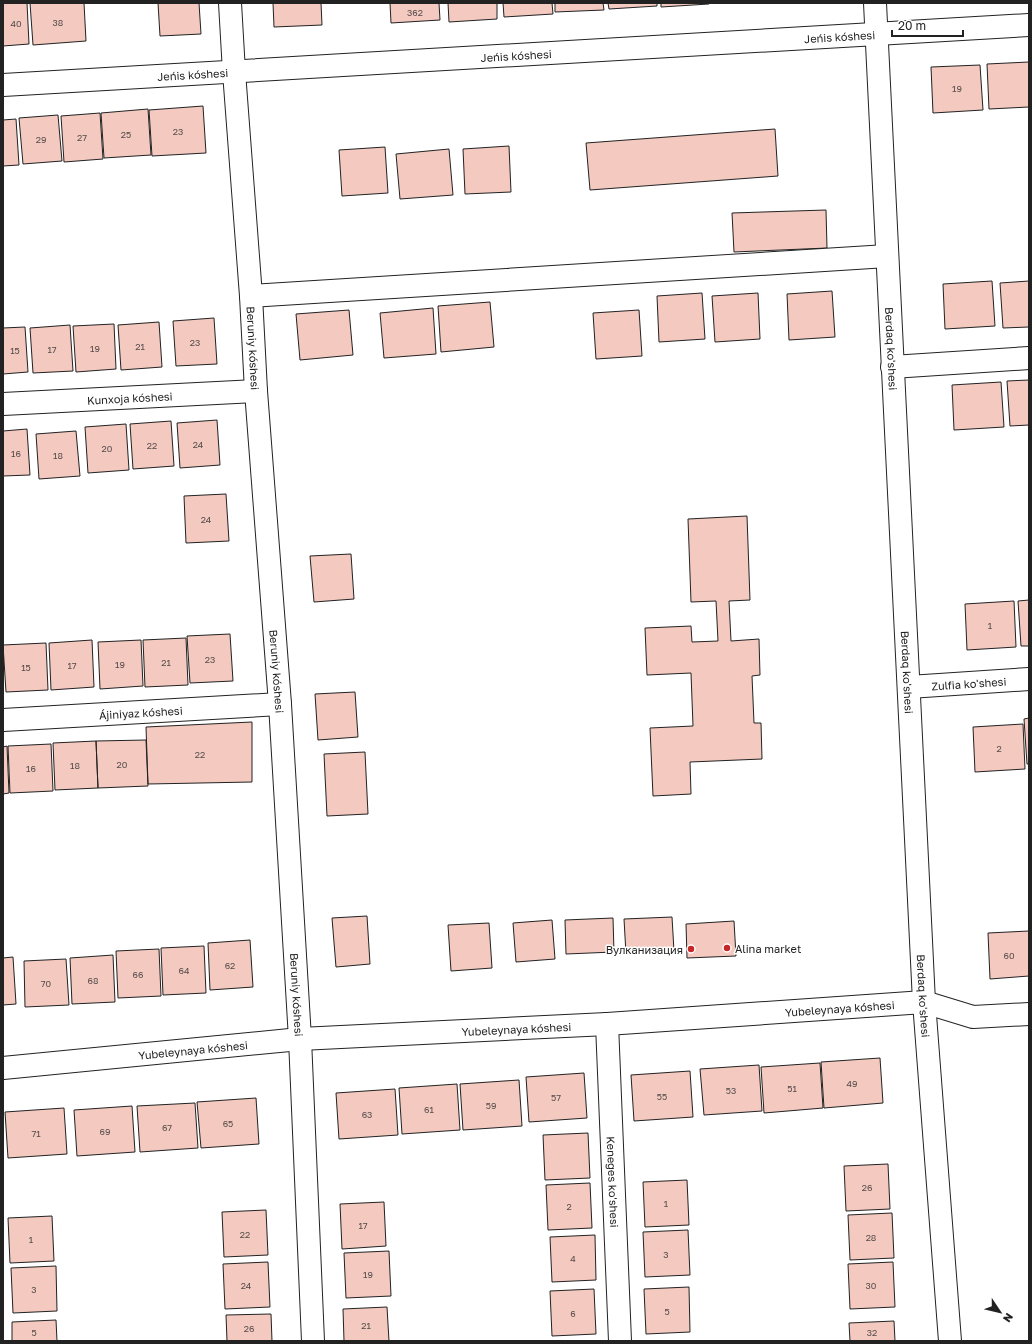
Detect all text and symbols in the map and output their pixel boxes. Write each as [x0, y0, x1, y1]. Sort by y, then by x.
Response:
house number: 362 [407, 7, 423, 18]
scale bar [892, 12, 963, 38]
house number: 38 [53, 17, 63, 28]
house number: 40 [10, 18, 22, 29]
text: 20 m [898, 18, 926, 33]
street label: Jeńis kóshesi [804, 28, 876, 45]
street label: Jeńis kóshesi [480, 46, 552, 64]
street label: Jeńis kóshesi [157, 65, 229, 82]
house number: 19 [952, 83, 962, 94]
house number: 23 [173, 126, 183, 137]
house number: 25 [121, 129, 131, 140]
house number: 27 [77, 132, 87, 143]
house number: 29 [36, 134, 46, 145]
street label: Beruniy kóshesi [245, 306, 262, 390]
street label: Berdaq ko'shesi [883, 307, 900, 390]
house number: 23 [190, 337, 200, 348]
house number: 21 [135, 341, 145, 352]
house number: 19 [90, 343, 100, 354]
house number: 17 [47, 344, 57, 355]
house number: 15 [10, 345, 20, 356]
street label: Kunxoja kóshesi [87, 389, 173, 406]
house number: 24 [193, 439, 204, 450]
house number: 22 [147, 440, 157, 451]
house number: 20 [102, 443, 113, 454]
house number: 16 [11, 448, 21, 459]
house number: 18 [53, 450, 63, 461]
house number: 24 [201, 514, 212, 525]
house number: 1 [988, 620, 993, 631]
street label: Beruniy kóshesi [268, 629, 287, 713]
street label: Berdaq ko'shesi [899, 630, 916, 714]
house number: 23 [205, 654, 215, 665]
house number: 21 [161, 657, 171, 668]
house number: 19 [115, 659, 125, 670]
house number: 17 [67, 660, 77, 671]
house number: 15 [21, 662, 31, 673]
street label: Zulfia ko'shesi [931, 674, 1007, 692]
street label: Ájiniyaz kóshesi [99, 703, 183, 721]
house number: 2 [996, 743, 1002, 754]
house number: 22 [195, 749, 205, 760]
house number: 20 [117, 759, 128, 770]
house number: 18 [70, 760, 80, 771]
house number: 16 [26, 763, 36, 774]
place label: Alina market [735, 942, 801, 955]
place label: Вулканизация [606, 943, 683, 956]
marker: Alina market [722, 943, 732, 953]
marker: Вулканизация [686, 944, 696, 954]
house number: 60 [1003, 950, 1015, 961]
street label: Beruniy kóshesi [288, 952, 306, 1037]
street label: Berdaq ko'shesi [915, 954, 933, 1038]
house number: 62 [225, 960, 235, 971]
house number: 64 [179, 965, 190, 976]
house number: 66 [133, 969, 143, 980]
house number: 68 [88, 975, 98, 986]
house number: 70 [41, 978, 52, 989]
street label: Yubeleynaya kóshesi [784, 998, 895, 1018]
street label: Yubeleynaya kóshesi [461, 1019, 572, 1038]
street label: Yubeleynaya kóshesi [138, 1038, 248, 1061]
house number: 49 [847, 1078, 857, 1089]
house number: 51 [787, 1083, 797, 1094]
house number: 53 [726, 1085, 736, 1096]
house number: 55 [657, 1091, 667, 1102]
house number: 57 [551, 1092, 561, 1103]
house number: 59 [486, 1100, 496, 1111]
house number: 61 [424, 1104, 435, 1115]
house number: 63 [362, 1109, 372, 1120]
house number: 65 [223, 1118, 233, 1129]
house number: 67 [162, 1122, 172, 1133]
house number: 69 [100, 1126, 110, 1137]
house number: 71 [31, 1128, 41, 1139]
street label: Keneges ko'shesi [605, 1136, 622, 1228]
house number: 26 [862, 1182, 872, 1193]
house number: 1 [664, 1198, 669, 1209]
house number: 2 [566, 1201, 572, 1212]
house number: 17 [358, 1220, 368, 1231]
house number: 22 [240, 1229, 250, 1240]
house number: 28 [866, 1232, 876, 1243]
house number: 1 [29, 1234, 34, 1245]
house number: 3 [663, 1249, 669, 1260]
house number: 4 [570, 1253, 576, 1264]
house number: 19 [363, 1269, 373, 1280]
house number: 24 [241, 1280, 252, 1291]
house number: 30 [866, 1280, 877, 1291]
house number: 3 [31, 1284, 37, 1295]
north arrow [980, 1292, 1020, 1332]
house number: 5 [664, 1306, 670, 1317]
house number: 6 [570, 1308, 576, 1319]
text: N [1001, 1311, 1016, 1325]
house number: 21 [361, 1320, 371, 1331]
house number: 26 [244, 1323, 254, 1334]
house number: 5 [31, 1327, 37, 1338]
house number: 32 [867, 1327, 877, 1338]

